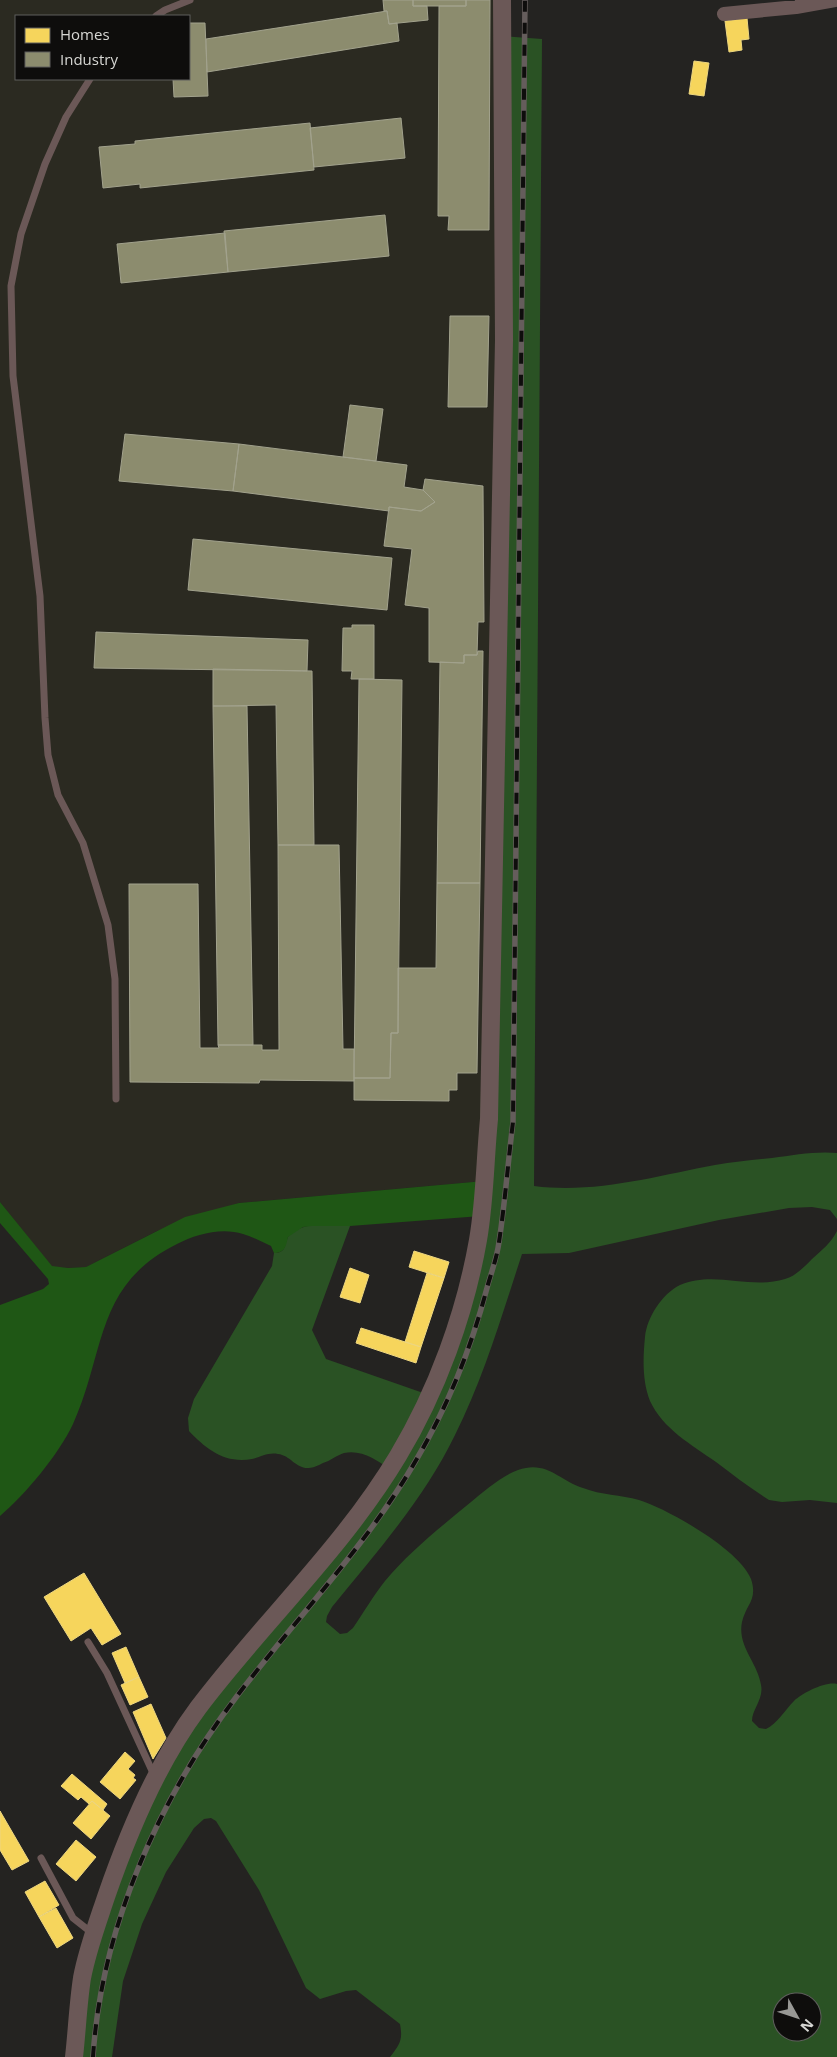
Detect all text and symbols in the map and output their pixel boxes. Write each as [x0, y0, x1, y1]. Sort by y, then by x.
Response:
legend [15, 15, 190, 80]
text: Homes [60, 24, 110, 44]
text: Industry [60, 49, 118, 69]
north arrow [772, 1992, 822, 2042]
text: N [796, 2015, 818, 2036]

